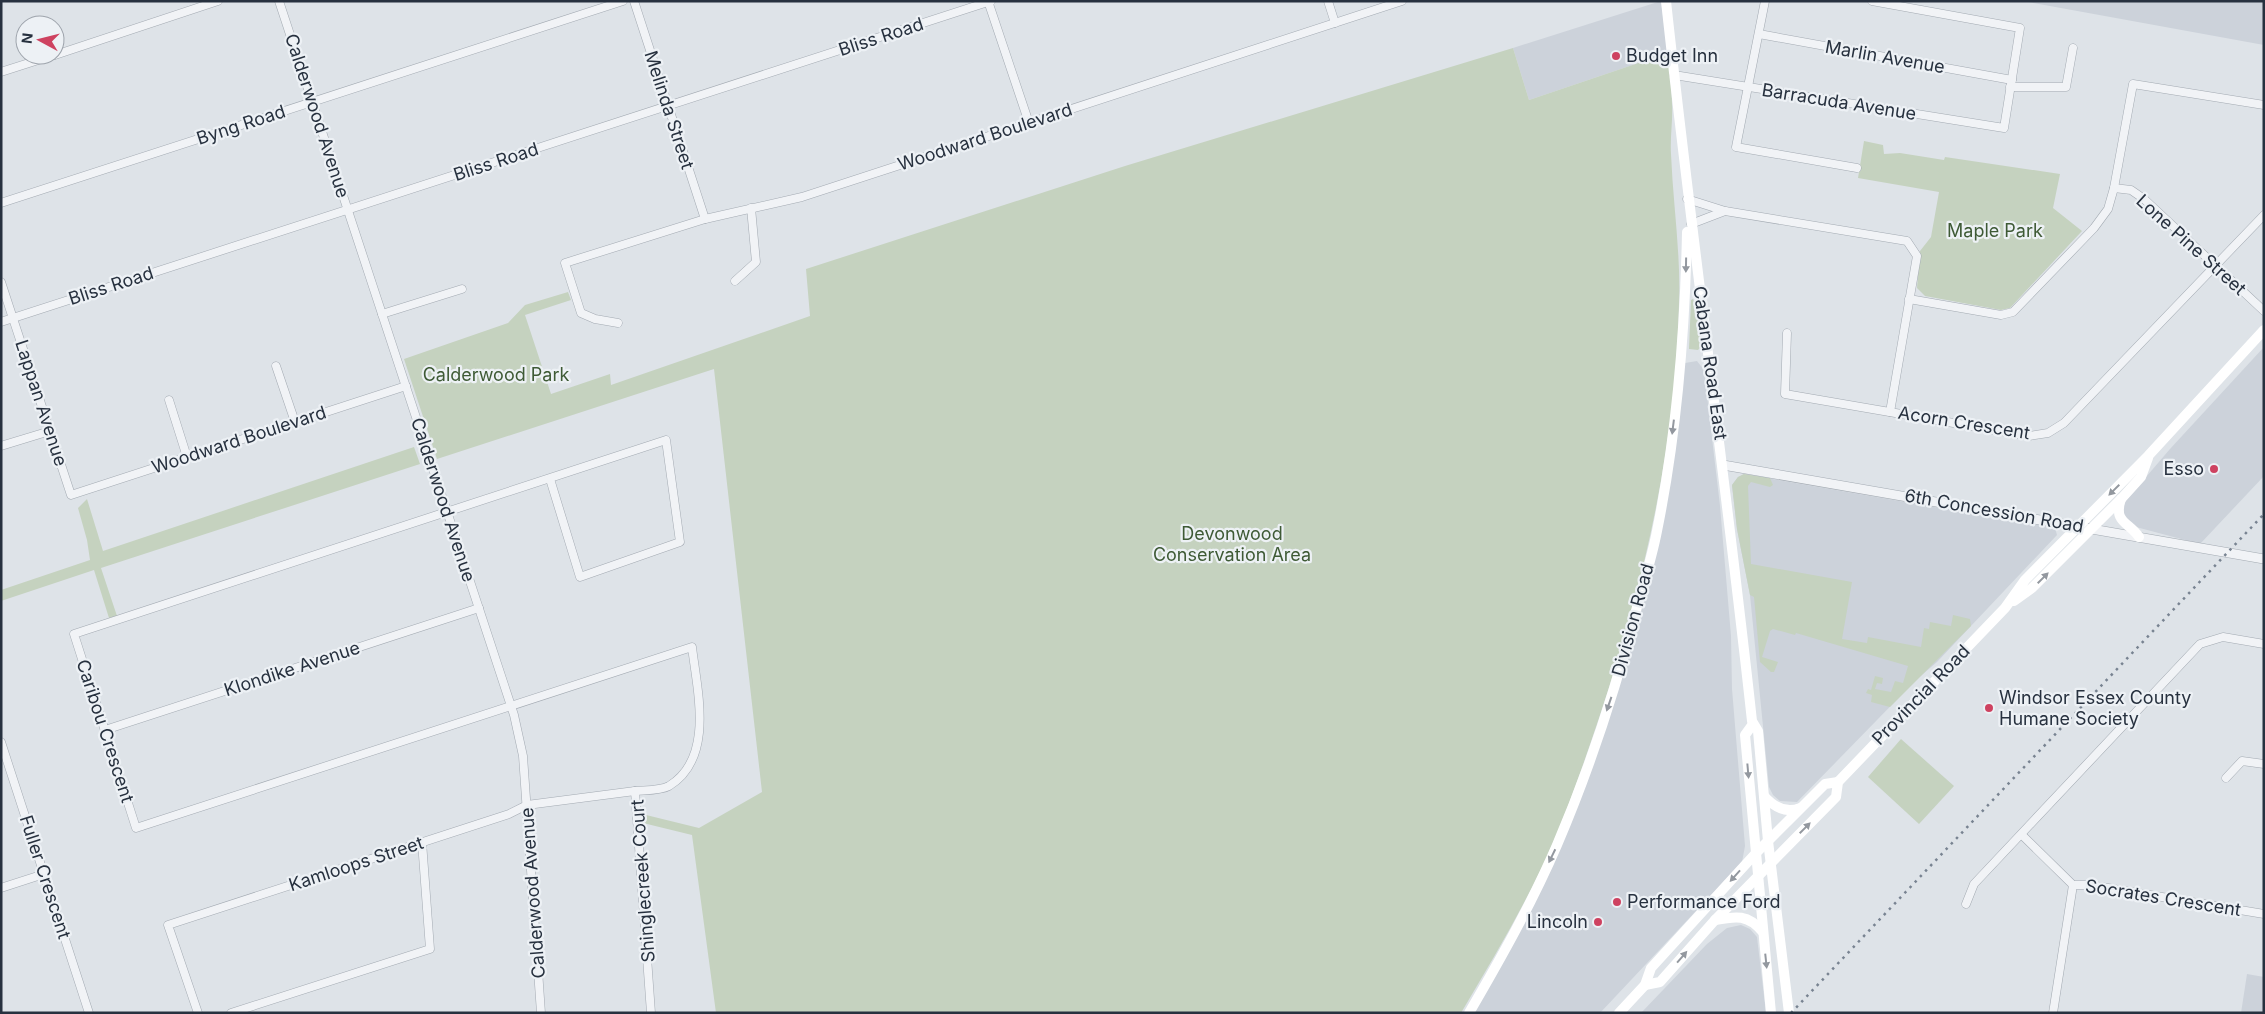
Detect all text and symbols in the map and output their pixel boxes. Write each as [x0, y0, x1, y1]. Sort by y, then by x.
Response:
street label: Bliss Road [836, 13, 926, 60]
north arrow [15, 15, 65, 65]
street label: Calderwood Avenue [281, 31, 354, 201]
text: N [18, 32, 36, 45]
street label: Marlin Avenue [1824, 36, 1947, 77]
place label: Budget Inn [1626, 45, 1718, 66]
street label: Melinda Street [640, 48, 699, 172]
marker: Budget Inn [1610, 50, 1622, 62]
street label: Barracuda Avenue [1760, 79, 1918, 124]
street label: Woodward Boulevard [895, 98, 1075, 175]
street label: Byng Road [194, 100, 288, 149]
street label: Bliss Road [451, 138, 541, 185]
street label: Lone Pine Street [2132, 190, 2250, 299]
park label: Maple Park [1947, 220, 2043, 241]
one-way arrow [1682, 257, 1690, 273]
street label: Bliss Road [66, 262, 156, 309]
street label: Cabana Road East [1689, 285, 1732, 441]
street label: Lappan Avenue [11, 337, 72, 469]
park label: Calderwood Park [423, 364, 569, 385]
street label: Woodward Boulevard [149, 401, 329, 478]
street label: Acorn Crescent [1897, 402, 2032, 443]
street label: Calderwood Avenue [407, 415, 480, 585]
one-way arrow [1669, 419, 1677, 435]
place label: Esso [2163, 458, 2204, 479]
marker: Esso [2208, 463, 2220, 475]
street label: 6th Concession Road [1903, 484, 2085, 537]
one-way arrow [2108, 484, 2120, 496]
park label: Devonwood Conservation Area [1153, 523, 1311, 565]
street label: Division Road [1607, 561, 1658, 678]
one-way arrow [2036, 572, 2048, 584]
street label: Klondike Avenue [221, 637, 362, 700]
street label: Provincial Road [1868, 640, 1974, 749]
street label: Caribou Crescent [72, 657, 139, 805]
place label: Windsor Essex County Humane Society [1999, 687, 2191, 729]
one-way arrow [1605, 697, 1613, 712]
marker: Windsor Essex County Humane Society [1983, 702, 1995, 714]
one-way arrow [1745, 763, 1753, 779]
street label: Shinglecreek Court [626, 799, 659, 963]
street label: Calderwood Avenue [516, 807, 549, 979]
street label: Fuller Crescent [16, 812, 75, 941]
one-way arrow [1799, 822, 1811, 834]
street label: Kamloops Street [286, 832, 426, 895]
one-way arrow [1548, 849, 1556, 863]
one-way arrow [1729, 870, 1741, 882]
street label: Socrates Crescent [2084, 875, 2242, 920]
place label: Performance Ford [1627, 891, 1781, 912]
marker: Performance Ford [1611, 896, 1623, 908]
place label: Lincoln [1527, 911, 1588, 932]
marker: Lincoln [1592, 916, 1604, 928]
one-way arrow [1676, 952, 1688, 964]
one-way arrow [1762, 953, 1770, 969]

